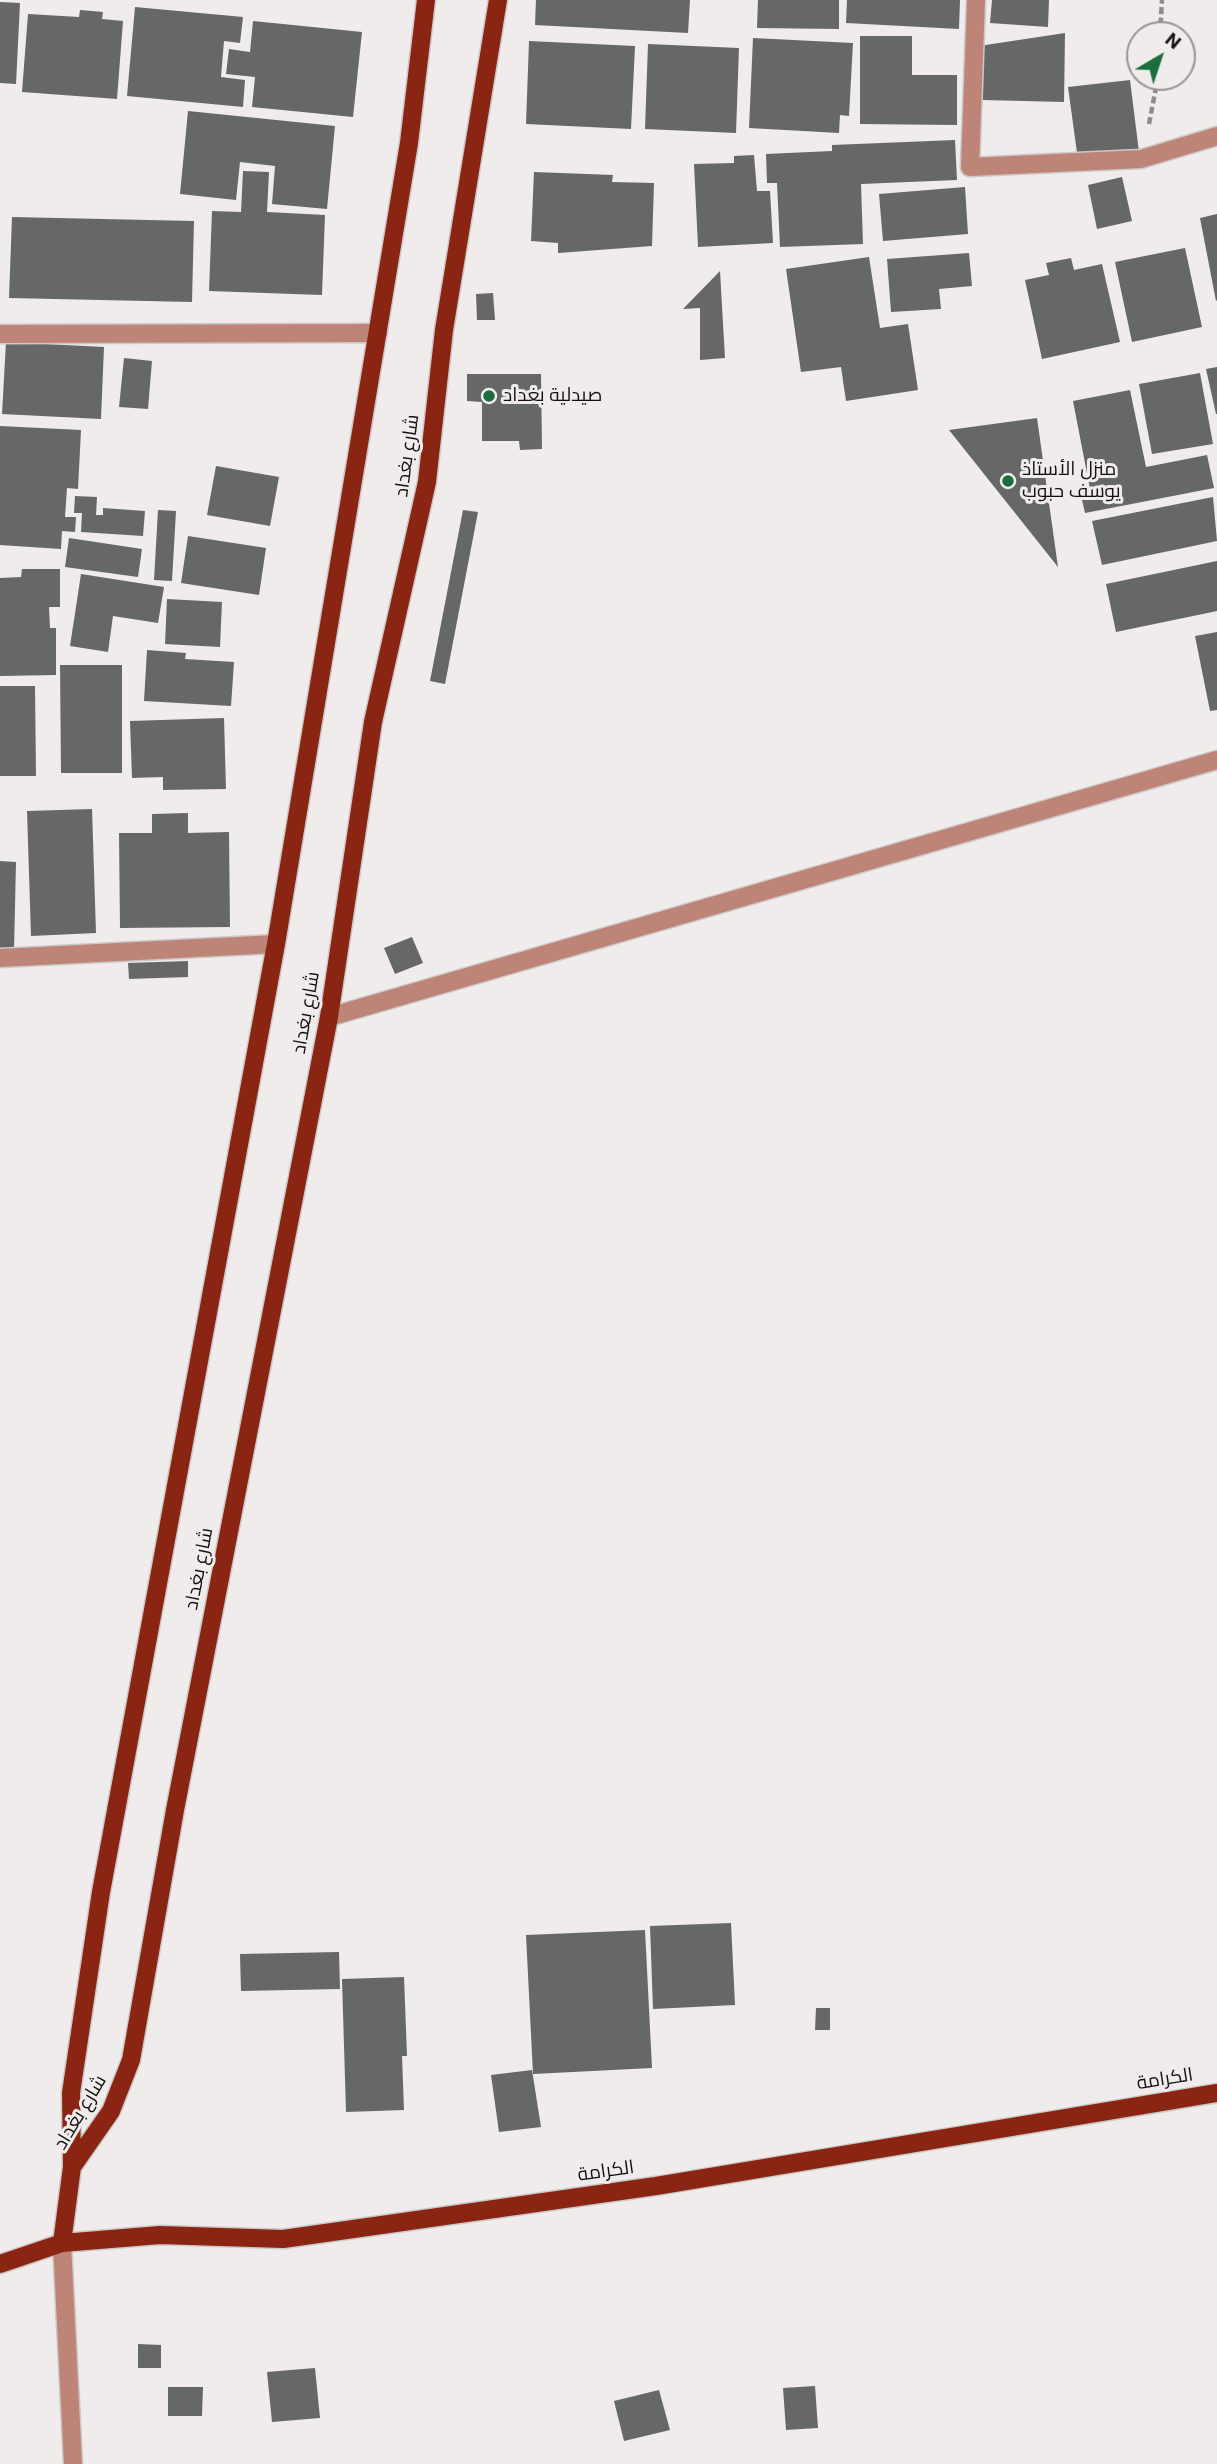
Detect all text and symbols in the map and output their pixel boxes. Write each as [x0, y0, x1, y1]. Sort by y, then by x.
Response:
north arrow [1126, 21, 1196, 91]
text: N [1161, 28, 1186, 54]
place label: صيدلية بغداد [503, 385, 602, 407]
marker: صيدلية بغداد [481, 388, 497, 404]
street label: شارع بغداد [391, 413, 425, 499]
place label: منزل الأستاذ يوسف حبوب [1022, 459, 1121, 503]
marker: منزل الأستاذ يوسف حبوب [1000, 473, 1016, 489]
street label: شارع بغداد [289, 970, 325, 1056]
street label: شارع بغداد [181, 1526, 219, 1612]
street label: الكرامة [1135, 2064, 1195, 2096]
street label: شارع بغداد [50, 2072, 112, 2154]
street label: الكرامة [576, 2157, 636, 2187]

